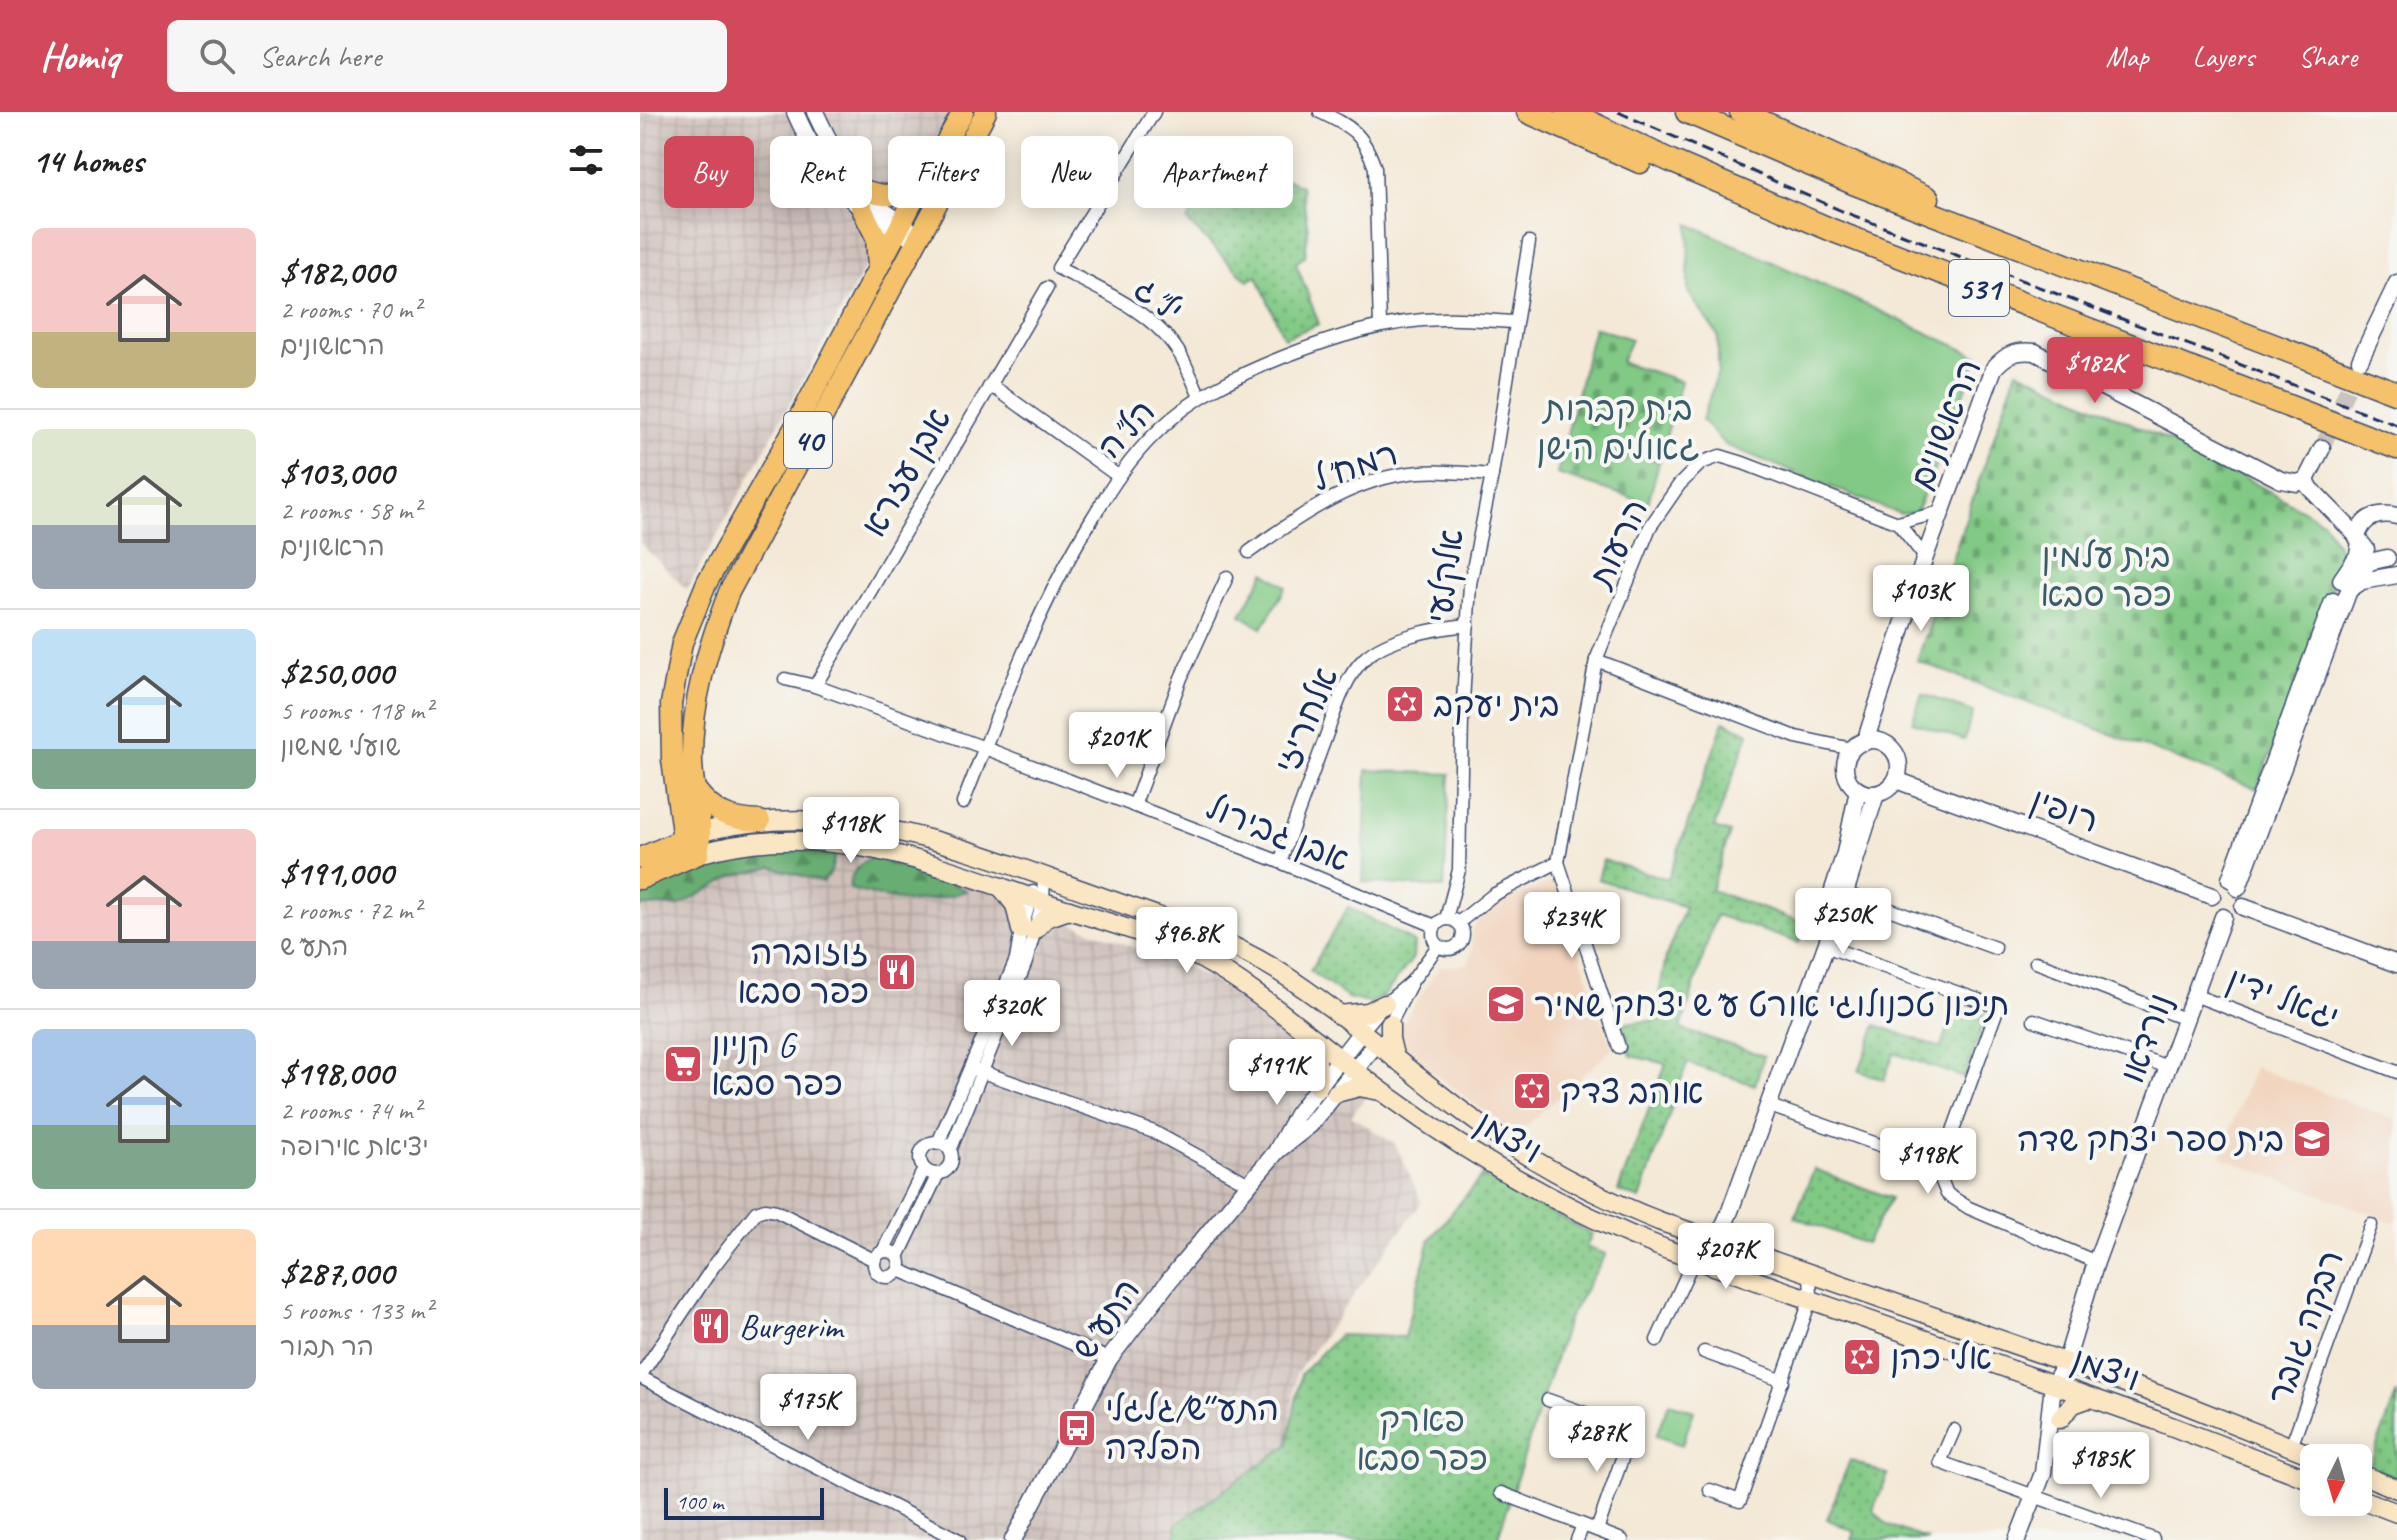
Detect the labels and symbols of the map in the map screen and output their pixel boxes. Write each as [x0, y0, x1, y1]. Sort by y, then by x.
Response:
road number: 531 [1949, 260, 2009, 316]
street label: יל"ג [1126, 267, 1192, 331]
pin: $182K [2039, 337, 2151, 405]
street label: הראשונים [1899, 352, 1991, 496]
park label: בית קברות גאולים הישן [1536, 387, 1700, 469]
street label: הל"ה [1088, 390, 1164, 468]
street label: אבן עזרא [852, 400, 960, 544]
road number: 40 [784, 412, 832, 468]
street label: רמח"ל [1307, 431, 1403, 501]
street label: הרעות [1578, 492, 1657, 596]
street label: אלקלעי [1417, 526, 1473, 626]
park label: בית עלמין כפר סבא [2040, 534, 2172, 616]
pin: $103K [1865, 565, 1977, 633]
street label: אלחריזי [1264, 660, 1348, 780]
synagogue icon: בית יעקב [1384, 683, 1426, 725]
place label: בית יעקב [1433, 683, 1560, 726]
pin: $201K [1061, 712, 1173, 780]
street label: רופין [2025, 778, 2105, 842]
street label: אבן גבירול [1200, 785, 1356, 881]
pin: $118K [795, 797, 907, 865]
pin: $250K [1787, 888, 1899, 956]
pin: $234K [1516, 892, 1628, 960]
pin: $96.8K [1122, 907, 1252, 975]
place label: זוזוברה כפר סבא [737, 931, 869, 1013]
restaurant icon: זוזוברה כפר סבא [876, 951, 918, 993]
street label: יגאל ידין [2221, 957, 2345, 1039]
pin: $320K [956, 980, 1068, 1048]
school or university icon: תיכון טכנולוגי אורט ע"ש יצחק שמיר [1485, 983, 1527, 1025]
place label: תיכון טכנולוגי אורט ע"ש יצחק שמיר [1534, 983, 2010, 1026]
street label: נורדאו [2110, 987, 2182, 1089]
place label: קניון G כפר סבא [711, 1023, 843, 1105]
pin: $191K [1221, 1039, 1333, 1107]
supermarket icon: קניון G כפר סבא [662, 1043, 704, 1085]
synagogue icon: אוהב צדק [1511, 1070, 1553, 1112]
place label: אוהב צדק [1560, 1070, 1703, 1113]
street label: ויצמן [1468, 1101, 1550, 1173]
place label: בית ספר יצחק שדה [2017, 1118, 2284, 1161]
school or university icon: בית ספר יצחק שדה [2291, 1118, 2333, 1160]
pin: $198K [1872, 1128, 1984, 1196]
pin: $207K [1670, 1223, 1782, 1291]
street label: רבקה גובר [2257, 1244, 2353, 1410]
street label: התע"ש [1063, 1270, 1149, 1368]
restaurant icon: Burgerim [690, 1305, 732, 1347]
place label: Burgerim [739, 1305, 845, 1348]
synagogue icon: אלי כהן [1841, 1336, 1883, 1378]
place label: אלי כהן [1890, 1336, 1992, 1379]
street label: ויצמן [2066, 1337, 2146, 1401]
pin: $175K [752, 1374, 864, 1442]
place label: התע״ש/גלגלי הפלדה [1105, 1387, 1279, 1469]
park label: פארק כפר סבא [1356, 1398, 1488, 1480]
pin: $287K [1541, 1406, 1653, 1474]
bus stop icon: התע״ש/גלגלי הפלדה [1056, 1407, 1098, 1449]
pin: $185K [2045, 1432, 2157, 1500]
north arrow [2300, 1444, 2372, 1516]
scale bar [664, 1484, 824, 1520]

